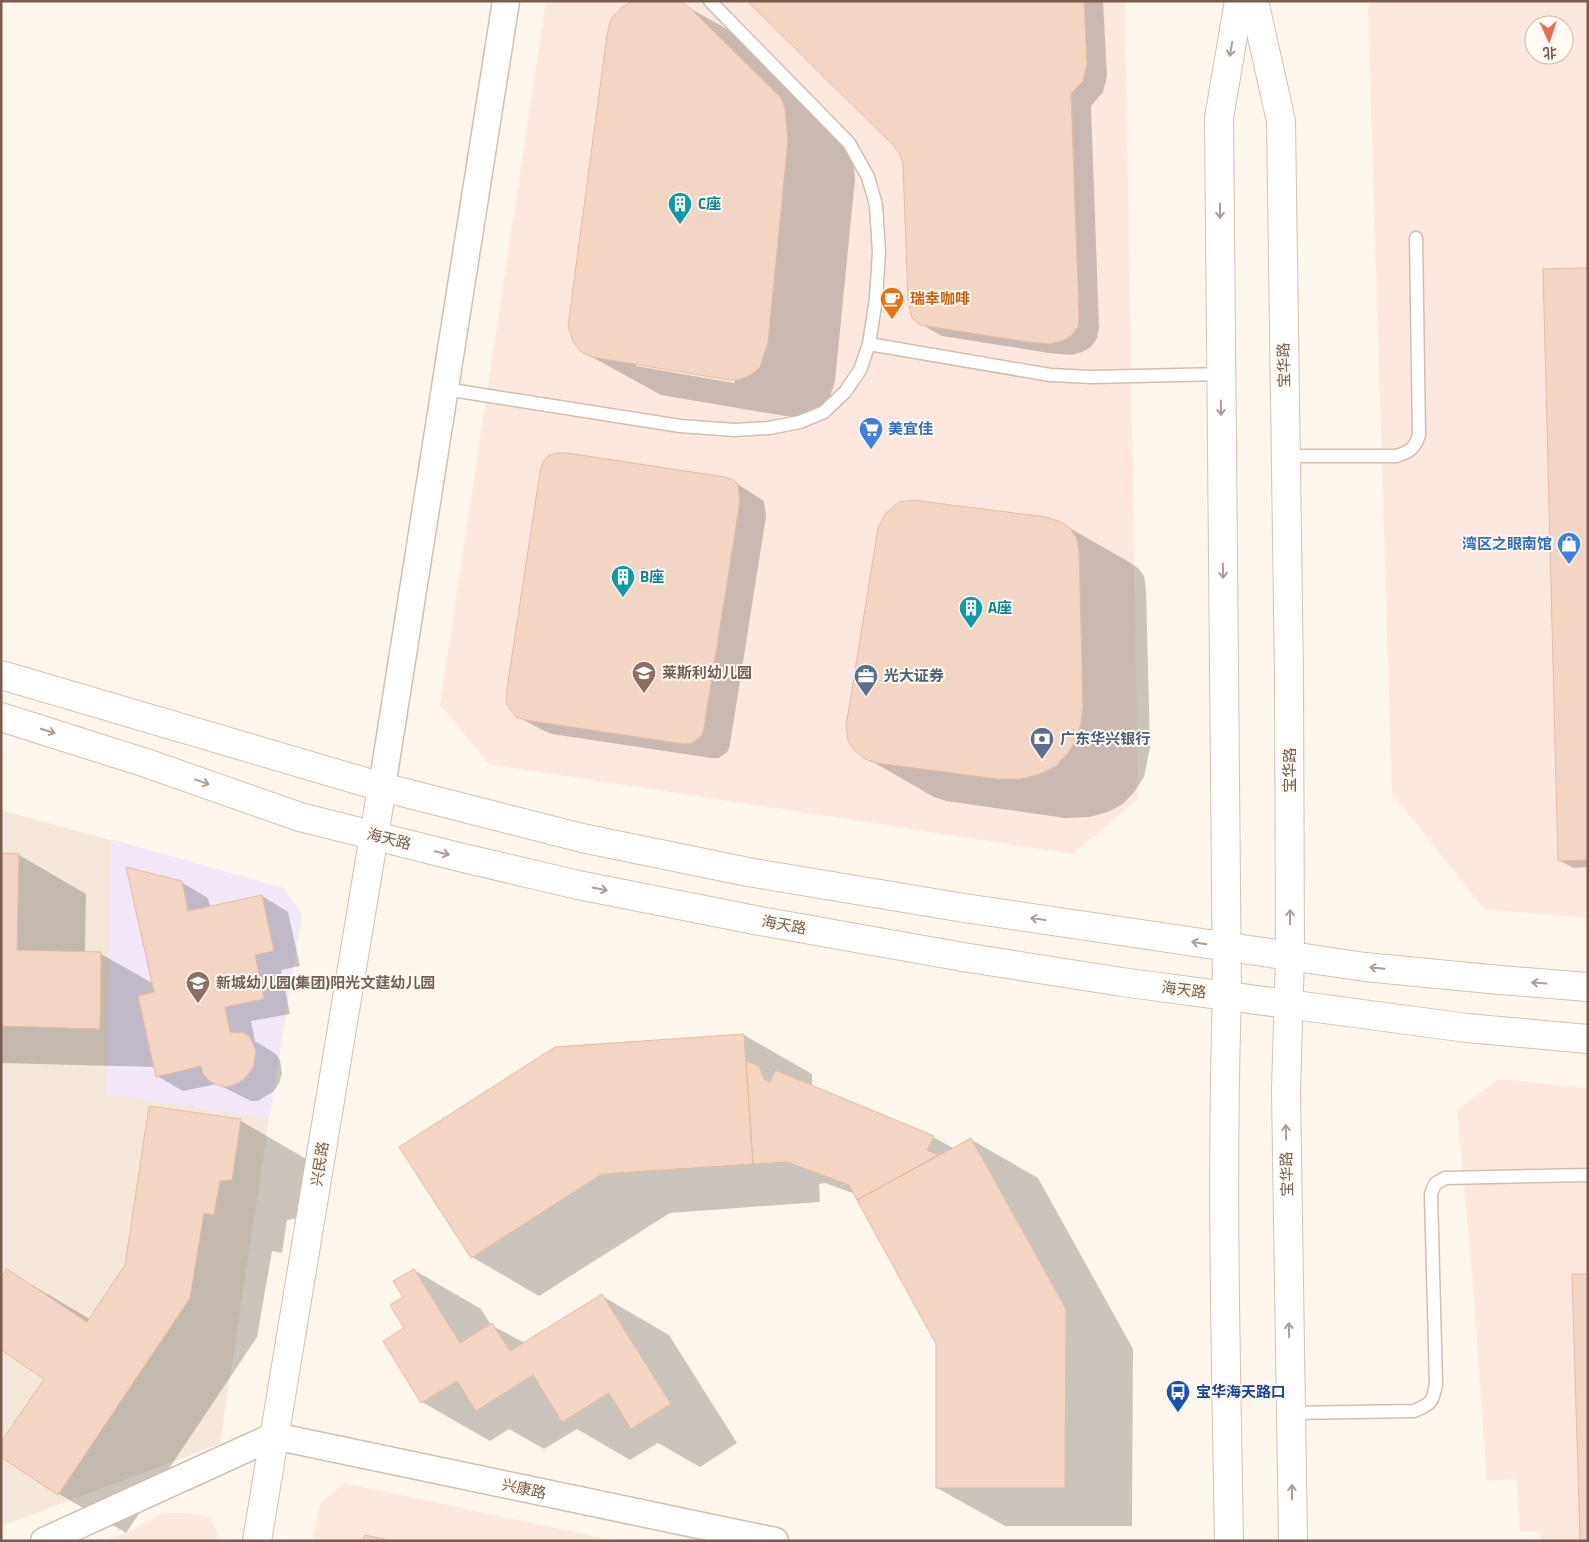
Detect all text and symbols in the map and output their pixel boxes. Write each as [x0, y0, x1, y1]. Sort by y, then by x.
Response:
north arrow [1524, 15, 1574, 65]
one-way arrow [1225, 41, 1235, 57]
text: 北 [1542, 43, 1557, 64]
building icon: C座 [667, 191, 693, 225]
place label: C座 [698, 192, 721, 215]
one-way arrow [1215, 202, 1225, 219]
cafe icon: 瑞幸咖啡 [879, 286, 905, 320]
place label: 瑞幸咖啡 [910, 287, 970, 310]
street label: 宝华路 [1272, 342, 1295, 388]
one-way arrow [1216, 400, 1226, 416]
supermarket icon: 美宜佳 [858, 416, 884, 450]
place label: 美宜佳 [888, 417, 933, 440]
shop icon: 湾区之眼南馆 [1556, 531, 1582, 565]
place label: 湾区之眼南馆 [1462, 532, 1552, 555]
one-way arrow [1218, 562, 1228, 579]
building icon: B座 [610, 564, 636, 598]
place label: B座 [640, 565, 664, 588]
building icon: A座 [958, 595, 984, 629]
place label: A座 [988, 596, 1012, 619]
school or university icon: 莱斯利幼儿园 [631, 660, 657, 694]
place label: 莱斯利幼儿园 [662, 661, 752, 684]
office icon: 光大证券 [853, 663, 879, 697]
place label: 光大证券 [884, 664, 944, 687]
bank icon: 广东华兴银行 [1029, 726, 1055, 760]
one-way arrow [39, 727, 55, 737]
place label: 广东华兴银行 [1060, 727, 1150, 750]
street label: 宝华路 [1278, 747, 1301, 793]
one-way arrow [194, 778, 209, 787]
street label: 海天路 [364, 822, 414, 855]
one-way arrow [433, 849, 449, 858]
one-way arrow [592, 885, 608, 894]
street label: 海天路 [760, 909, 808, 940]
one-way arrow [1285, 909, 1295, 926]
one-way arrow [1031, 914, 1047, 924]
one-way arrow [1191, 938, 1207, 948]
one-way arrow [1370, 964, 1386, 973]
school or university icon: 新城幼儿园(集团)阳光文莛幼儿园 [185, 970, 211, 1004]
place label: 新城幼儿园(集团)阳光文莛幼儿园 [216, 971, 435, 994]
street label: 海天路 [1160, 975, 1208, 1004]
one-way arrow [1531, 979, 1547, 988]
one-way arrow [1282, 1124, 1291, 1140]
street label: 兴民路 [305, 1140, 334, 1188]
street label: 宝华路 [1275, 1151, 1298, 1197]
one-way arrow [1285, 1322, 1294, 1338]
bus stop icon: 宝华海天路口 [1165, 1379, 1191, 1413]
place label: 宝华海天路口 [1196, 1380, 1286, 1403]
street label: 兴康路 [500, 1473, 549, 1504]
one-way arrow [1288, 1484, 1297, 1500]

